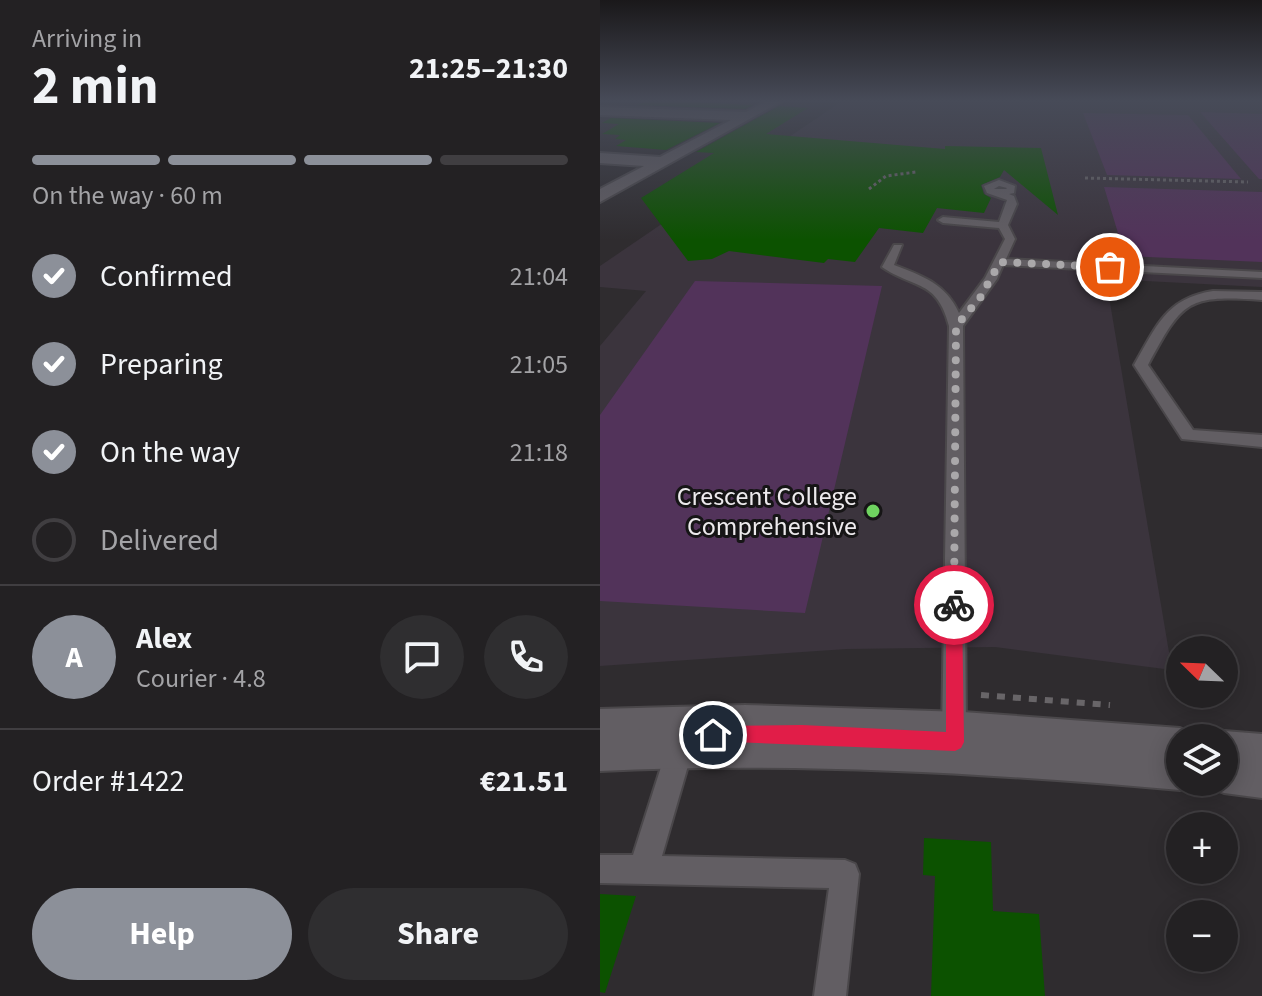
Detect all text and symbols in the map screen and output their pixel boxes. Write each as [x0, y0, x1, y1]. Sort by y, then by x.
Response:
text: Arriving in [32, 20, 142, 57]
text: 21:25–21:30 [409, 47, 568, 90]
text: 2 min [32, 50, 159, 124]
text: On the way · 60 m [32, 177, 223, 214]
pin [1076, 233, 1144, 301]
icon: bag [1088, 245, 1132, 289]
icon: check [32, 254, 76, 298]
text: Confirmed [100, 255, 233, 298]
text: 21:04 [510, 258, 568, 295]
icon: check [32, 342, 76, 386]
text: Preparing [100, 343, 223, 386]
text: 21:05 [510, 346, 568, 383]
icon: check [32, 430, 76, 474]
text: On the way [100, 431, 240, 474]
text: 21:18 [510, 434, 568, 471]
place label: Crescent College Comprehensive [677, 478, 857, 545]
marker: Crescent College Comprehensive [864, 502, 882, 520]
text: Delivered [100, 519, 219, 562]
courier [914, 565, 994, 645]
icon: bike [932, 583, 976, 627]
button: chat [380, 615, 464, 699]
button: phone [484, 615, 568, 699]
text: Alex [136, 617, 192, 660]
text: A [65, 636, 83, 679]
north arrow [1166, 636, 1238, 708]
map controls [1166, 636, 1238, 972]
text: Courier · 4.8 [136, 660, 266, 697]
pin [679, 701, 747, 769]
icon: home [691, 713, 735, 757]
button: layers [1166, 724, 1238, 796]
text: Order #1422 [32, 760, 185, 803]
text: €21.51 [480, 760, 568, 803]
button: + [1166, 812, 1238, 884]
button: Help [32, 888, 292, 980]
button: Share [308, 888, 568, 980]
button: − [1166, 900, 1238, 972]

